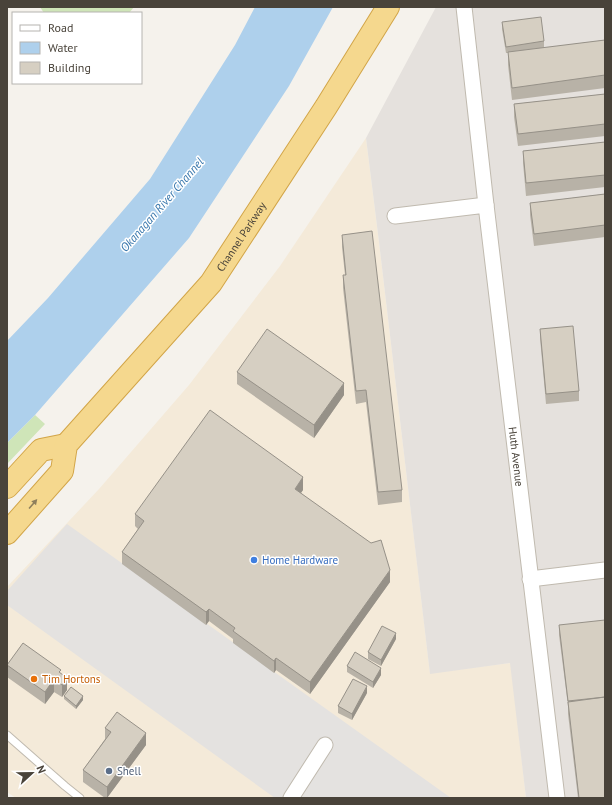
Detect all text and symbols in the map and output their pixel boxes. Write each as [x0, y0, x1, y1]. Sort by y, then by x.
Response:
legend [12, 12, 142, 84]
text: Road [48, 20, 73, 35]
text: Water [48, 40, 78, 55]
text: Building [48, 60, 91, 75]
water label: Okanagan River Channel [117, 154, 207, 255]
street label: Channel Parkway [213, 198, 270, 274]
street label: Huth Avenue [506, 426, 527, 488]
one-way arrow [28, 498, 37, 509]
place label: Home Hardware [262, 553, 339, 567]
marker: Home Hardware [249, 555, 259, 565]
place label: Tim Hortons [42, 672, 101, 686]
marker: Tim Hortons [29, 674, 39, 684]
north arrow [12, 753, 52, 793]
text: N [33, 763, 49, 775]
place label: Shell [117, 764, 142, 778]
marker: Shell [104, 766, 114, 776]

